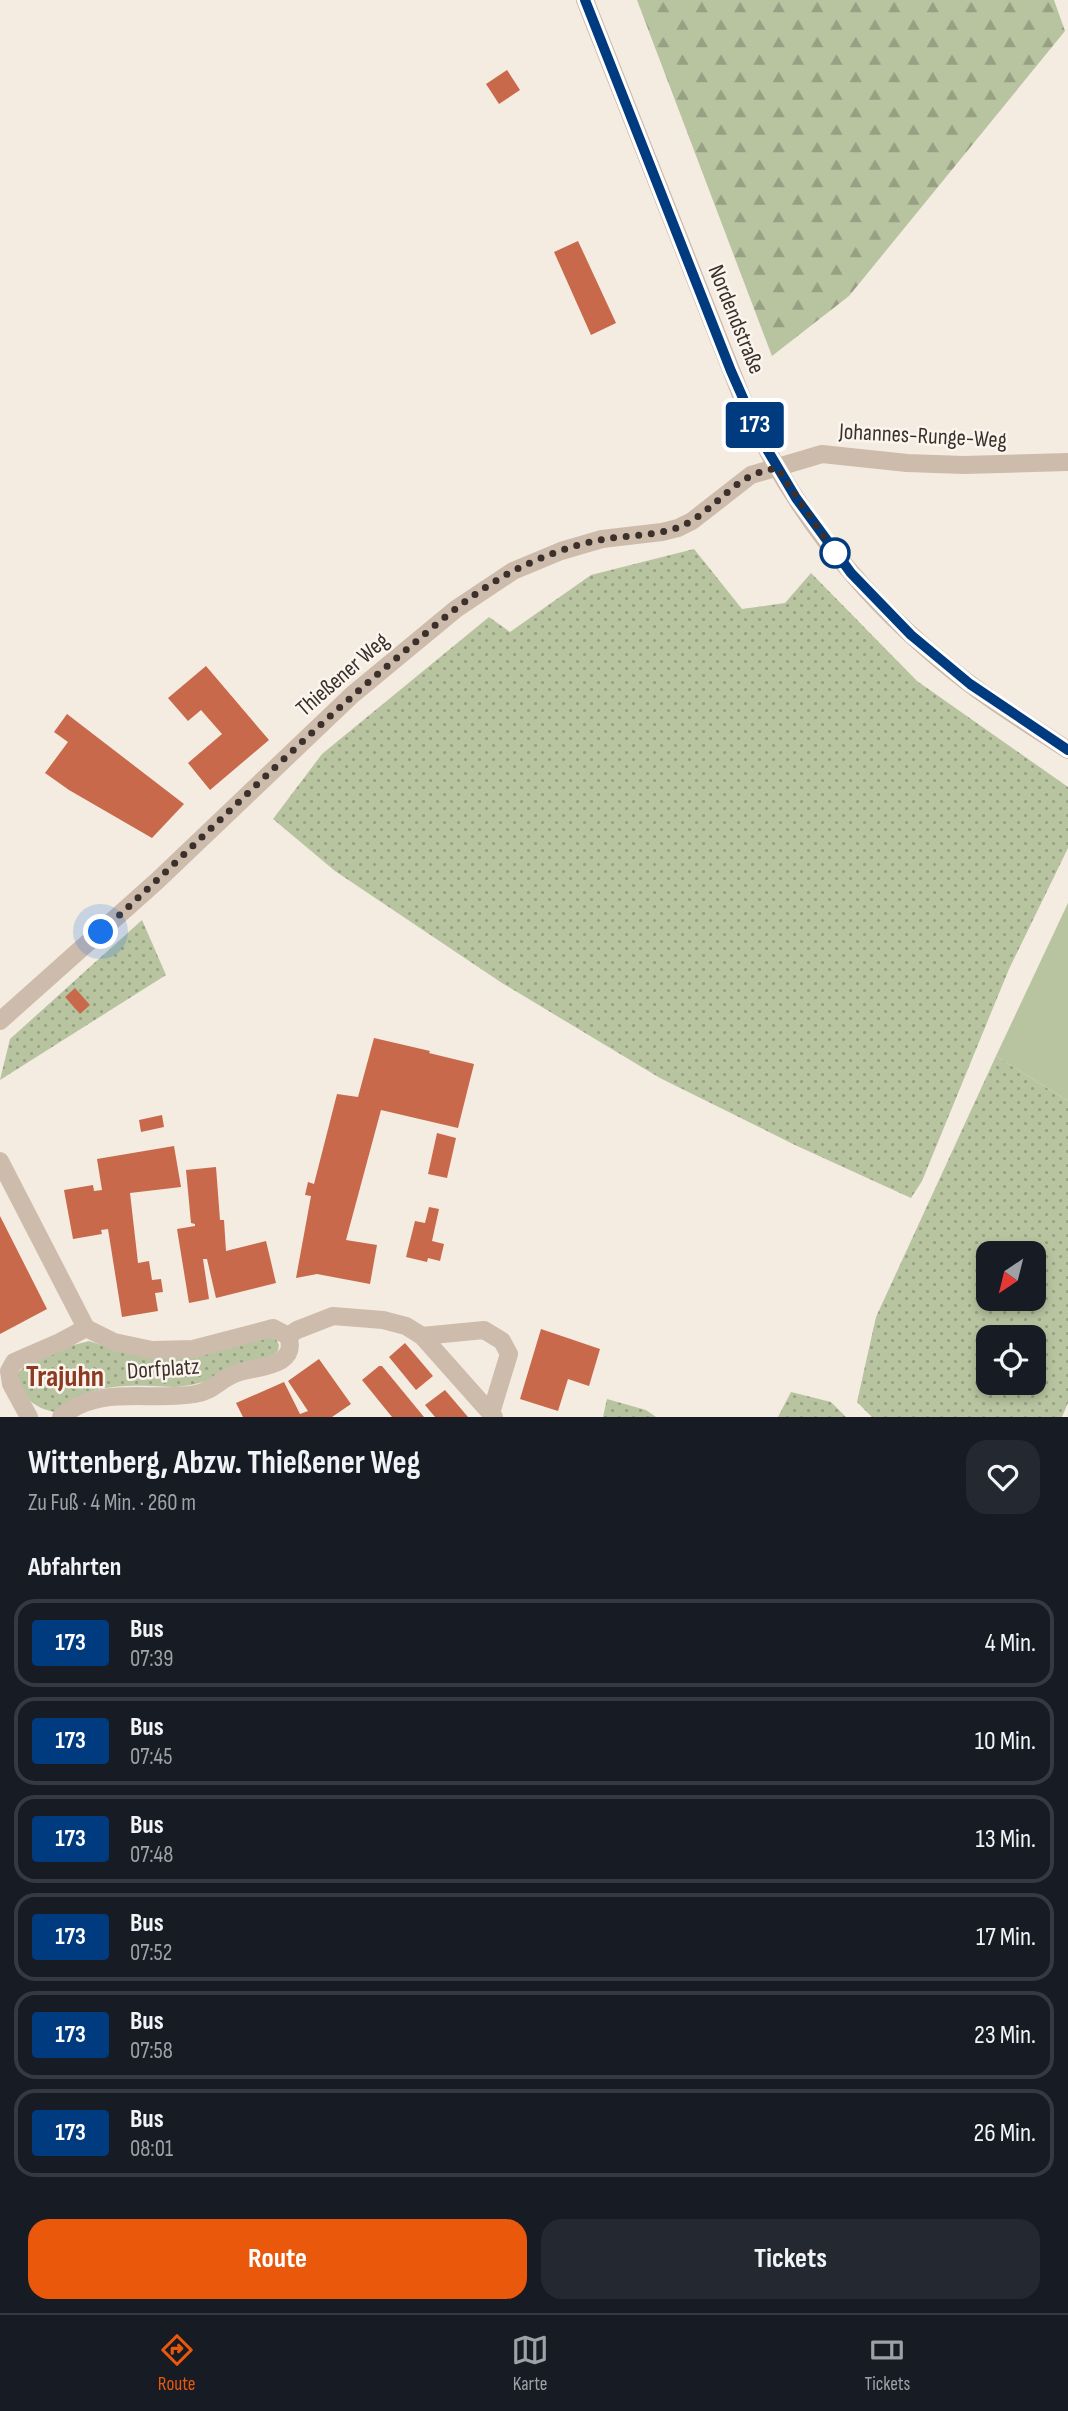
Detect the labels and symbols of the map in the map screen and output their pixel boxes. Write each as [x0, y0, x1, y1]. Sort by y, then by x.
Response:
street label: Nordendstraße [702, 261, 771, 378]
line badge: 173 [715, 402, 795, 448]
street label: Johannes-Runge-Weg [837, 418, 1008, 454]
unlabelled marker [820, 538, 850, 568]
street label: Thießener Weg [291, 627, 395, 723]
your location [83, 914, 118, 949]
north arrow [976, 1241, 1046, 1311]
street label: Dorfplatz [126, 1353, 200, 1385]
district label: Trajuhn [26, 1359, 104, 1395]

